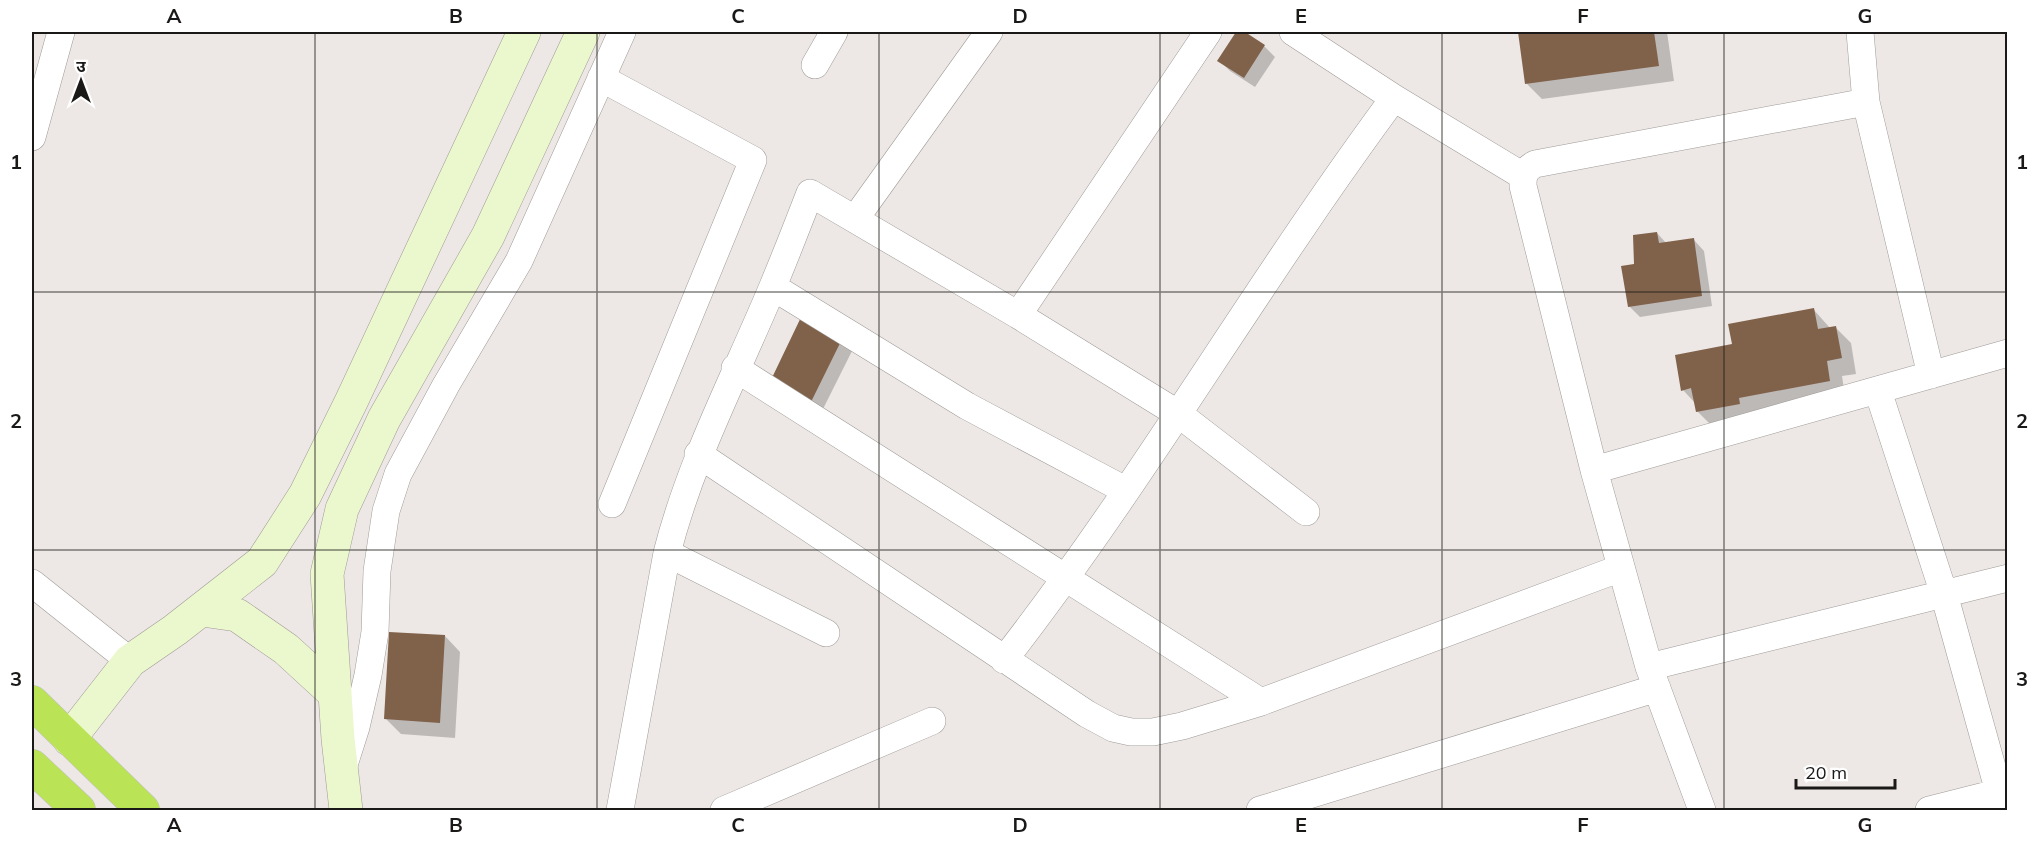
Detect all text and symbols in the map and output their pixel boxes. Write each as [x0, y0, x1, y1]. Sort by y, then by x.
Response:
text: A [167, 3, 182, 28]
text: B [449, 3, 463, 28]
text: C [731, 3, 745, 28]
text: D [1012, 3, 1028, 28]
text: E [1295, 3, 1307, 28]
text: F [1577, 3, 1589, 28]
text: G [1858, 3, 1872, 28]
north arrow [51, 51, 111, 111]
text: उ [76, 56, 86, 76]
text: 1 [10, 149, 22, 174]
text: 1 [2016, 149, 2028, 174]
text: 2 [10, 408, 22, 433]
text: 2 [2016, 408, 2028, 433]
text: 3 [10, 666, 22, 691]
text: 3 [2016, 666, 2028, 691]
scale bar [1796, 752, 1895, 790]
text: 20 m [1805, 761, 1847, 784]
text: A [167, 812, 182, 837]
text: B [449, 812, 463, 837]
text: C [731, 812, 745, 837]
text: D [1012, 812, 1028, 837]
text: E [1295, 812, 1307, 837]
text: F [1577, 812, 1589, 837]
text: G [1858, 812, 1872, 837]

